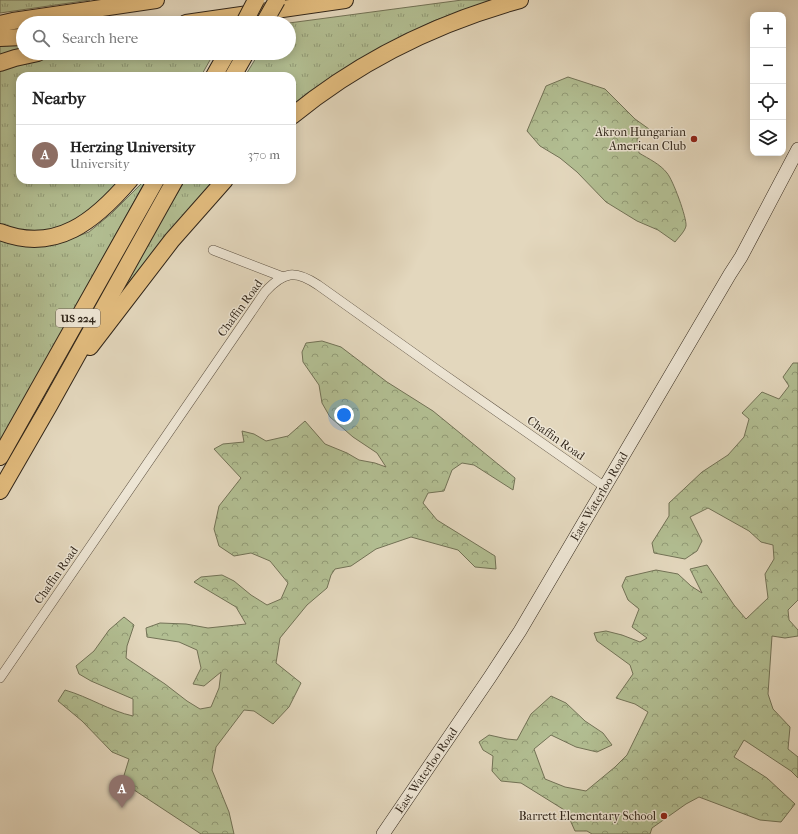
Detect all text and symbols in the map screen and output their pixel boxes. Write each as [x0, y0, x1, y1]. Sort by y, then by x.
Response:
map controls [750, 12, 786, 156]
button: + [750, 12, 786, 48]
search box [16, 16, 296, 60]
icon: search [30, 27, 52, 49]
text: Search here [62, 29, 138, 47]
button: − [750, 48, 786, 84]
button: locate [750, 84, 786, 120]
text: Nearby [32, 88, 86, 108]
button: layers [750, 120, 786, 156]
place label: Akron Hungarian American Club [594, 125, 686, 153]
marker: Akron Hungarian American Club [689, 134, 699, 144]
text: Herzing University [70, 138, 195, 156]
text: A [41, 147, 49, 162]
text: 370 m [248, 147, 280, 162]
text: University [70, 156, 130, 171]
street label: Chaffin Road [215, 276, 266, 339]
road number: US 224 [56, 309, 100, 327]
your location [334, 405, 354, 425]
street label: Chaffin Road [524, 413, 588, 463]
street label: East Waterloo Road [568, 449, 631, 543]
street label: Chaffin Road [31, 543, 81, 607]
street label: East Waterloo Road [392, 724, 461, 816]
pin: A [109, 775, 135, 808]
place label: Barrett Elementary School [519, 809, 657, 823]
marker: Barrett Elementary School [659, 811, 669, 821]

